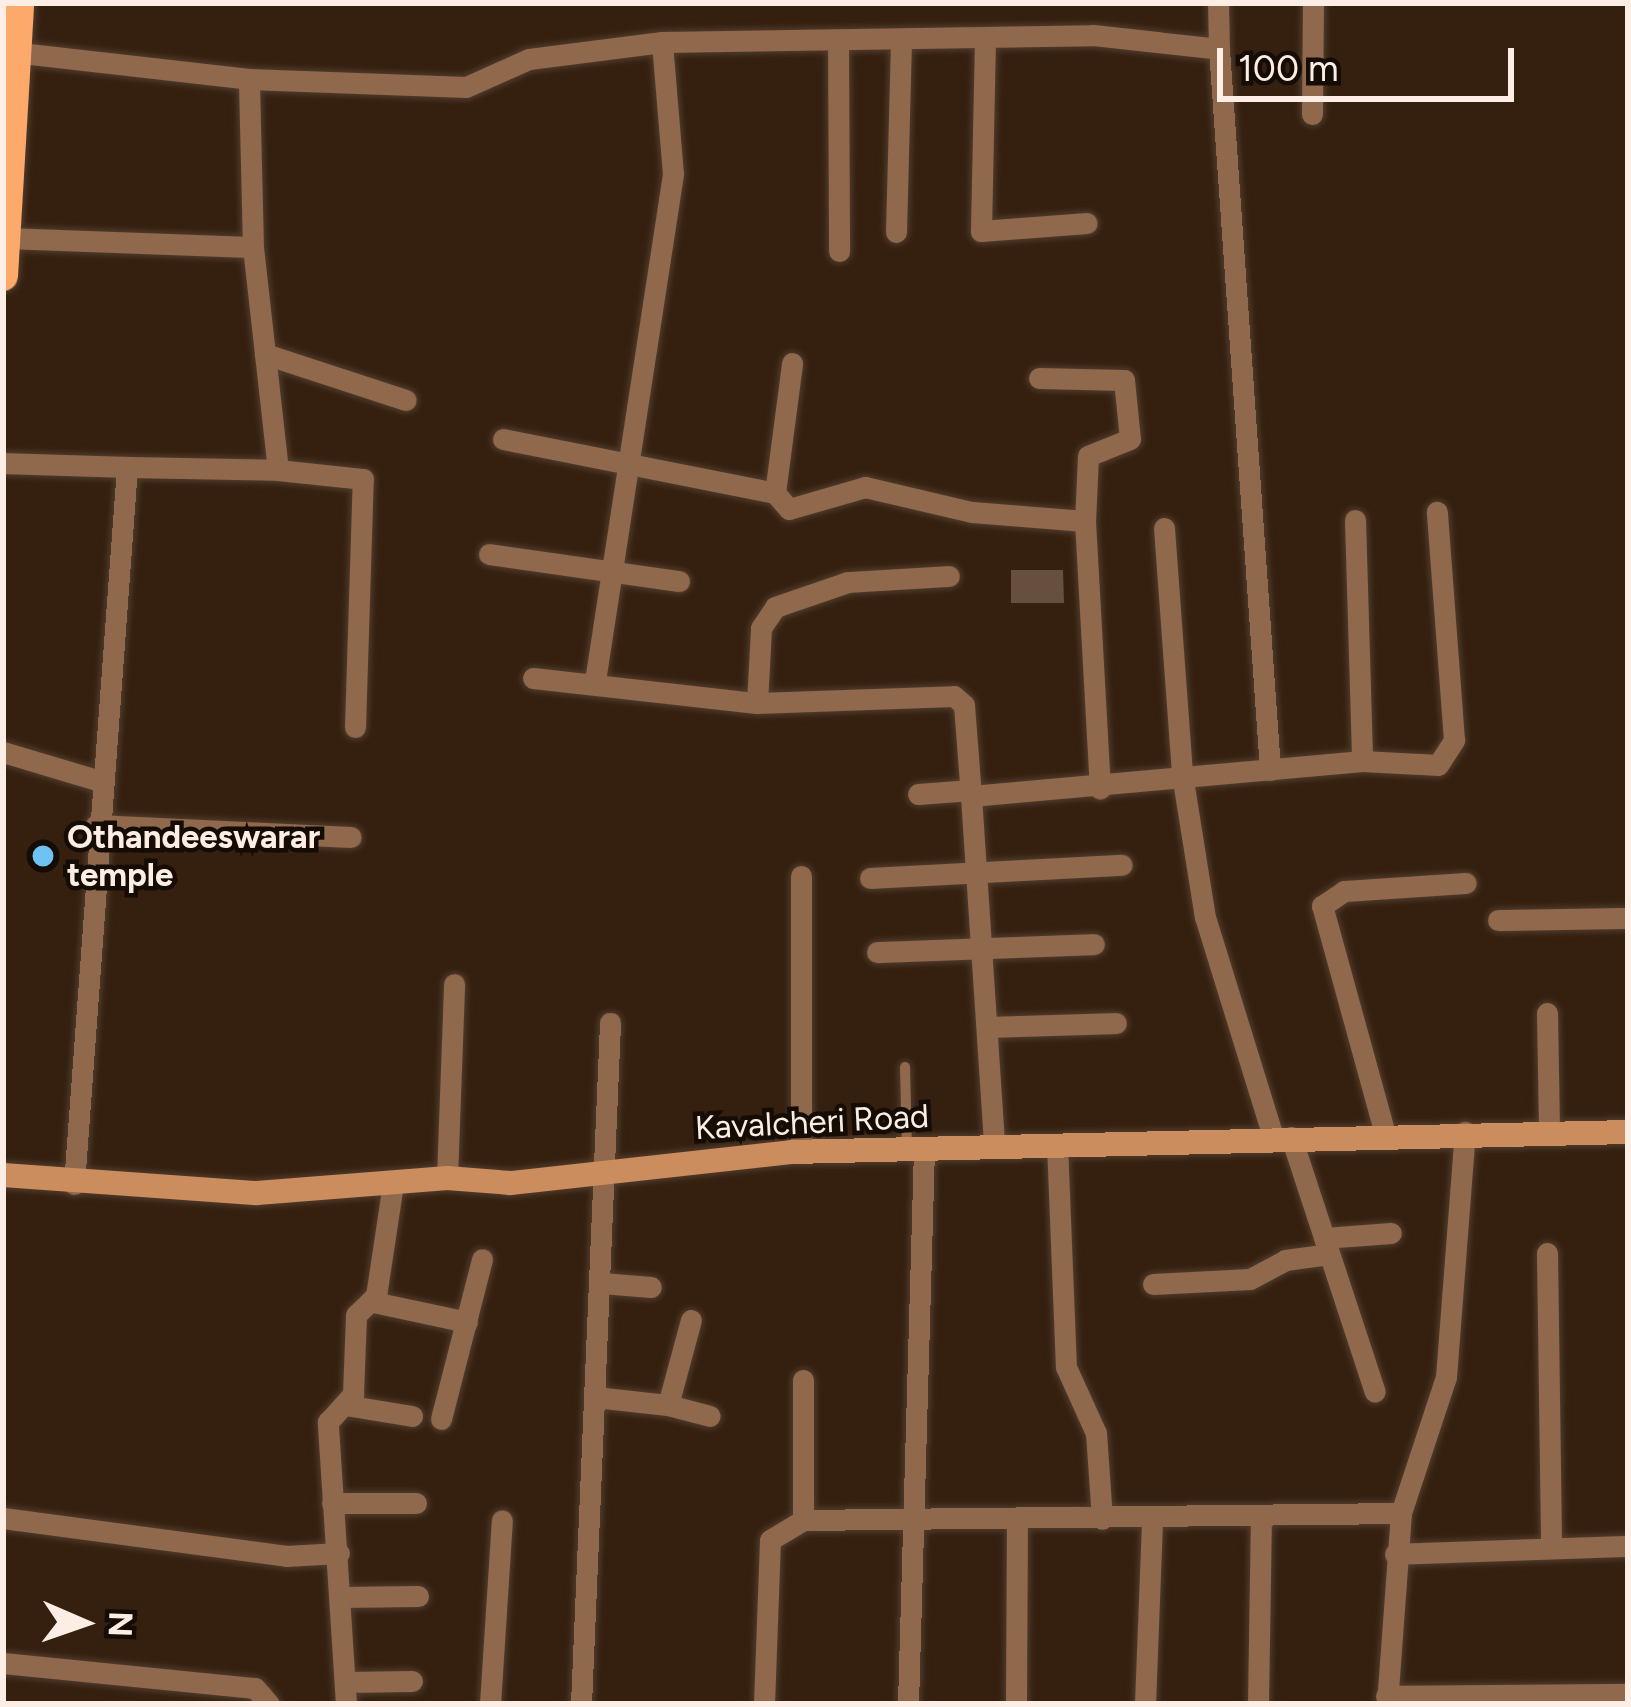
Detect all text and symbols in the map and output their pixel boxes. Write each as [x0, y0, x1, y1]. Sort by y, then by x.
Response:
scale bar [1223, 24, 1520, 98]
text: 100 m [1238, 47, 1339, 90]
place label: Othandeeswarar temple [67, 817, 320, 895]
marker: Othandeeswarar temple [30, 843, 56, 869]
street label: Kavalcheri Road [694, 1096, 930, 1148]
north arrow [24, 1563, 144, 1683]
text: N [101, 1611, 140, 1638]

